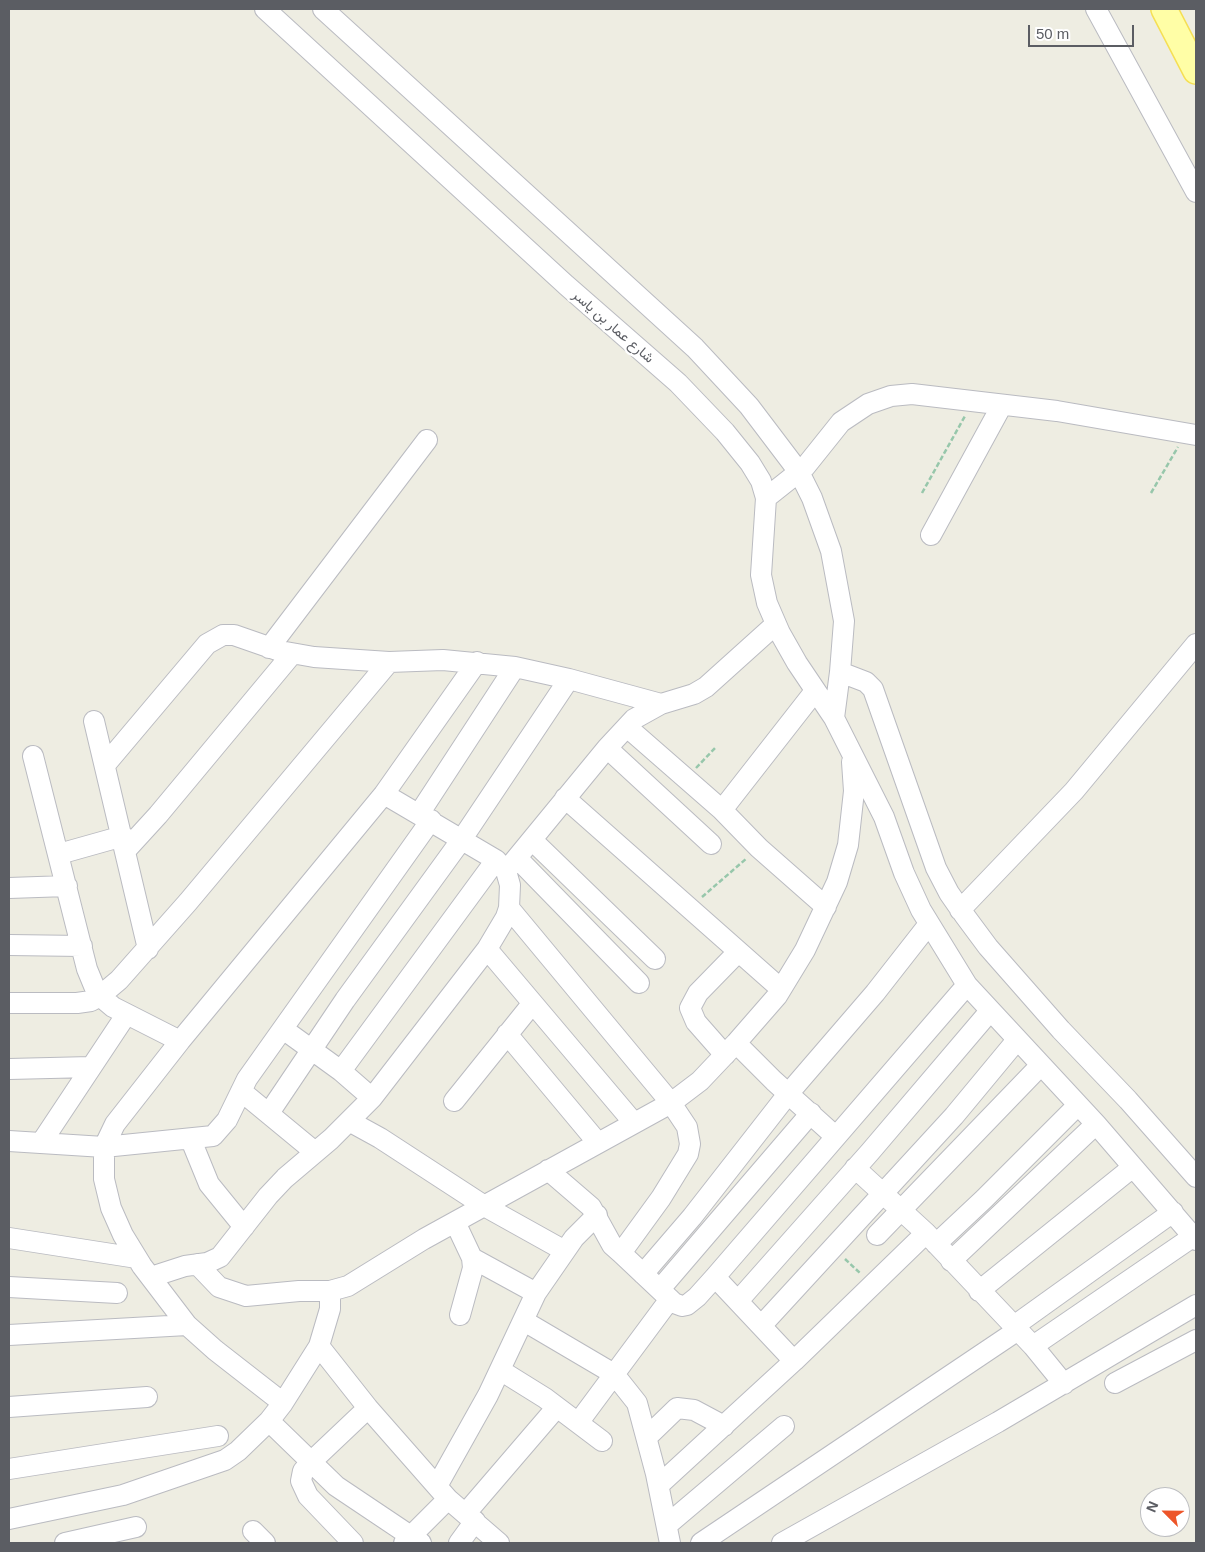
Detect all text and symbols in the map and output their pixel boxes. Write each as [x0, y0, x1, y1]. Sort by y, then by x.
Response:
scale bar [1030, 15, 1136, 47]
text: 50 m [1036, 25, 1069, 42]
street label: شارع عمار بن ياسر [569, 287, 657, 367]
north arrow [1140, 1487, 1190, 1537]
text: N [1143, 1499, 1161, 1514]

